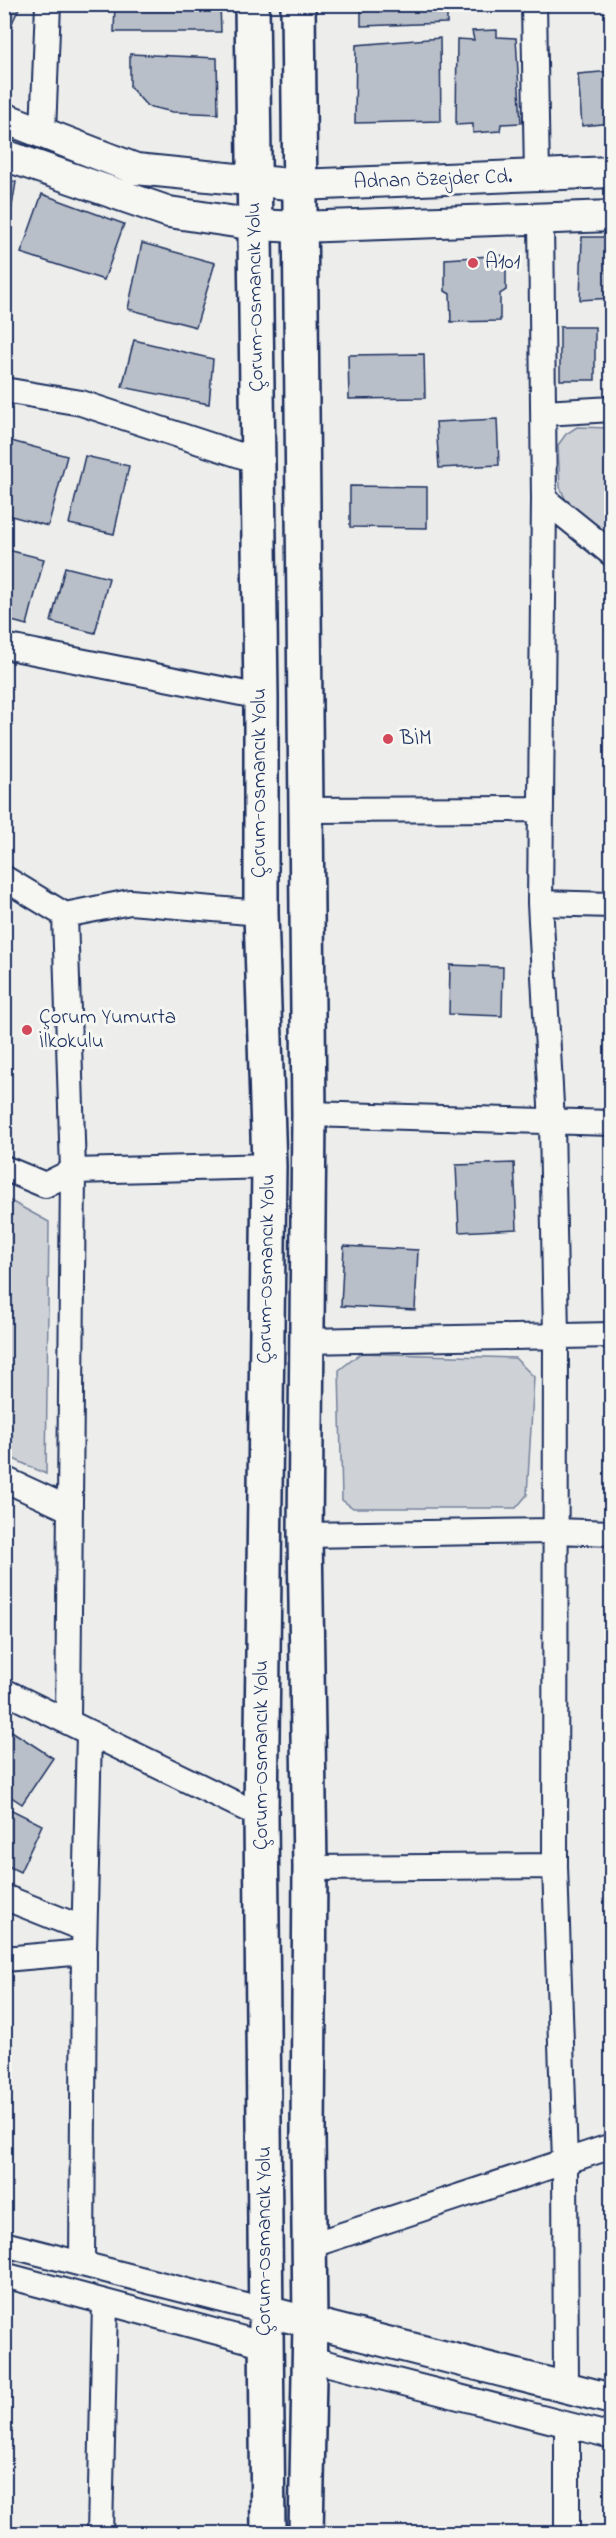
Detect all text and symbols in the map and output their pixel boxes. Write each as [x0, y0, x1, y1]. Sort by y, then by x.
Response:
street label: Adnan Özejder Cd. [353, 162, 513, 198]
street label: Çorum-Osmancık Yolu [239, 202, 273, 392]
place label: A101 [485, 248, 521, 278]
marker: A101 [466, 256, 480, 270]
street label: Çorum-Osmancık Yolu [245, 688, 275, 878]
place label: BİM [399, 724, 432, 754]
marker: BİM [381, 732, 395, 746]
place label: Çorum Yumurta İlkokulu [39, 1003, 176, 1057]
marker: Çorum Yumurta İlkokulu [20, 1023, 34, 1037]
street label: Çorum-Osmancık Yolu [250, 1174, 284, 1364]
street label: Çorum-Osmancık Yolu [247, 1660, 277, 1850]
street label: Çorum-Osmancık Yolu [250, 2146, 280, 2336]

